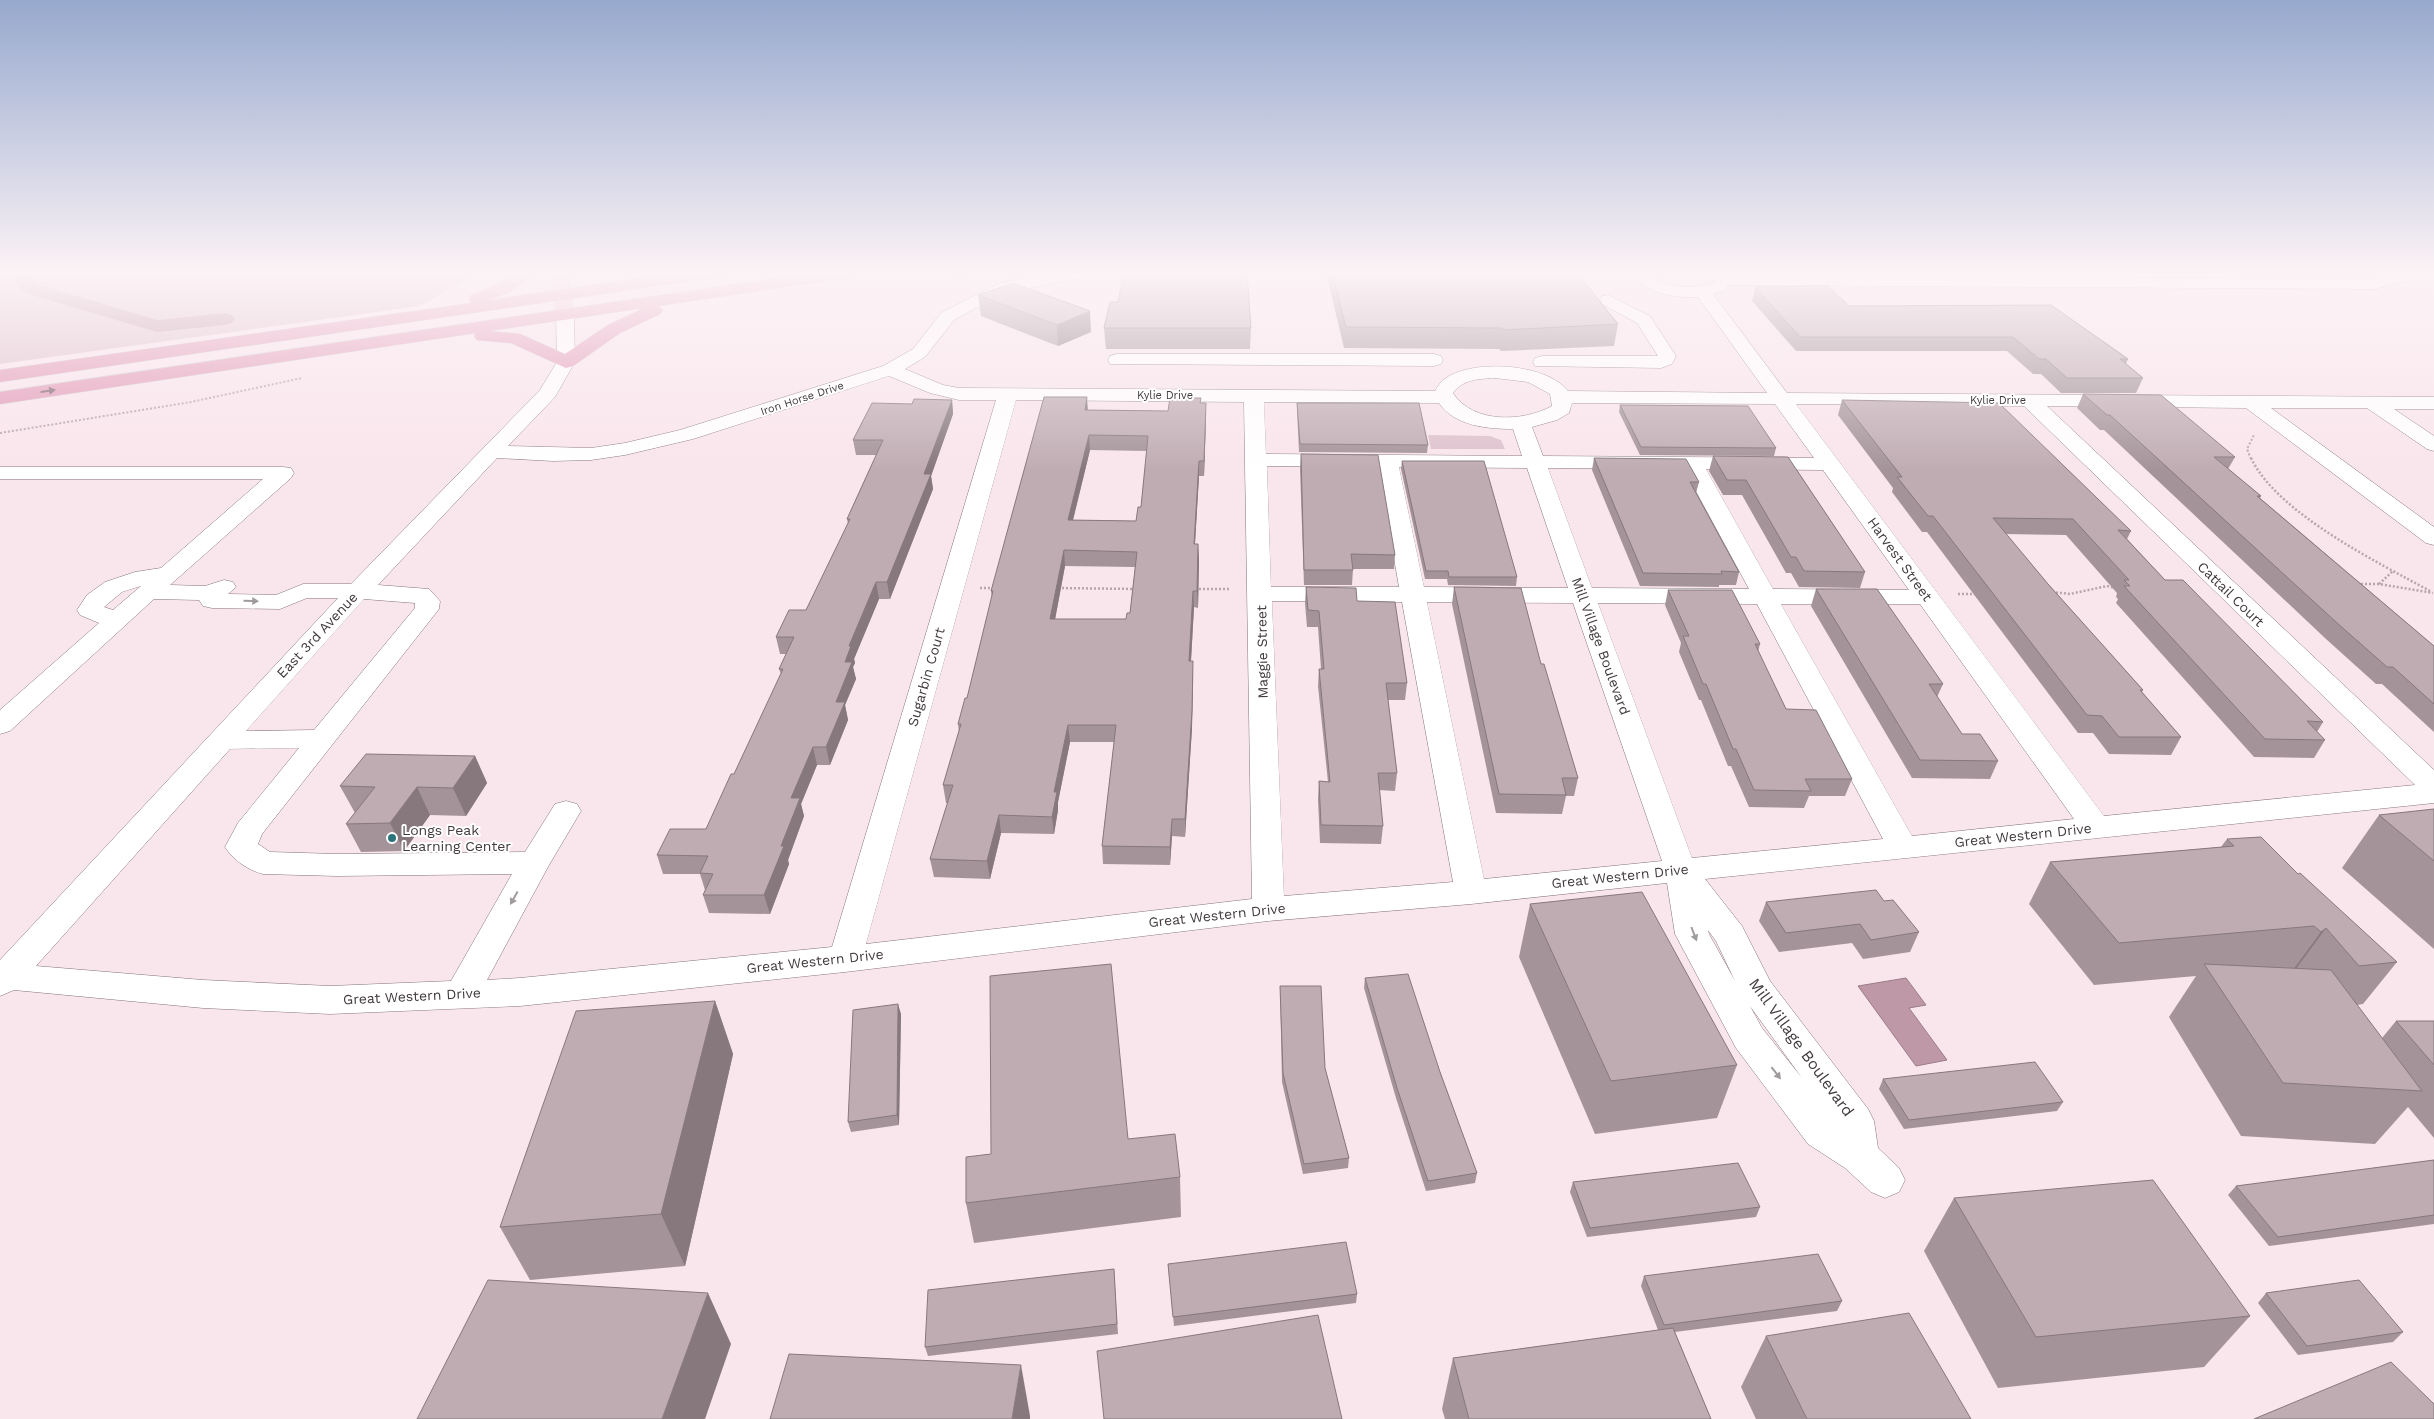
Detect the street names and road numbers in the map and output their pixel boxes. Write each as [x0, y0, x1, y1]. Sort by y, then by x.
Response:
street label: Iron Horse Drive [759, 379, 845, 418]
street label: Kylie Drive [1137, 389, 1193, 402]
street label: Kylie Drive [1970, 394, 2026, 407]
street label: Harvest Street [1864, 514, 1936, 604]
street label: Cattail Court [2194, 558, 2268, 630]
street label: Mill Village Boulevard [1569, 575, 1633, 717]
street label: East 3rd Avenue [273, 589, 361, 681]
street label: Maggie Street [1253, 605, 1271, 699]
street label: Sugarbin Court [904, 625, 948, 728]
street label: Great Western Drive [1954, 820, 2092, 850]
street label: Great Western Drive [1551, 861, 1689, 891]
street label: Great Western Drive [1148, 900, 1286, 930]
street label: Great Western Drive [746, 946, 884, 976]
street label: Mill Village Boulevard [1745, 975, 1858, 1120]
street label: Great Western Drive [343, 984, 481, 1008]

